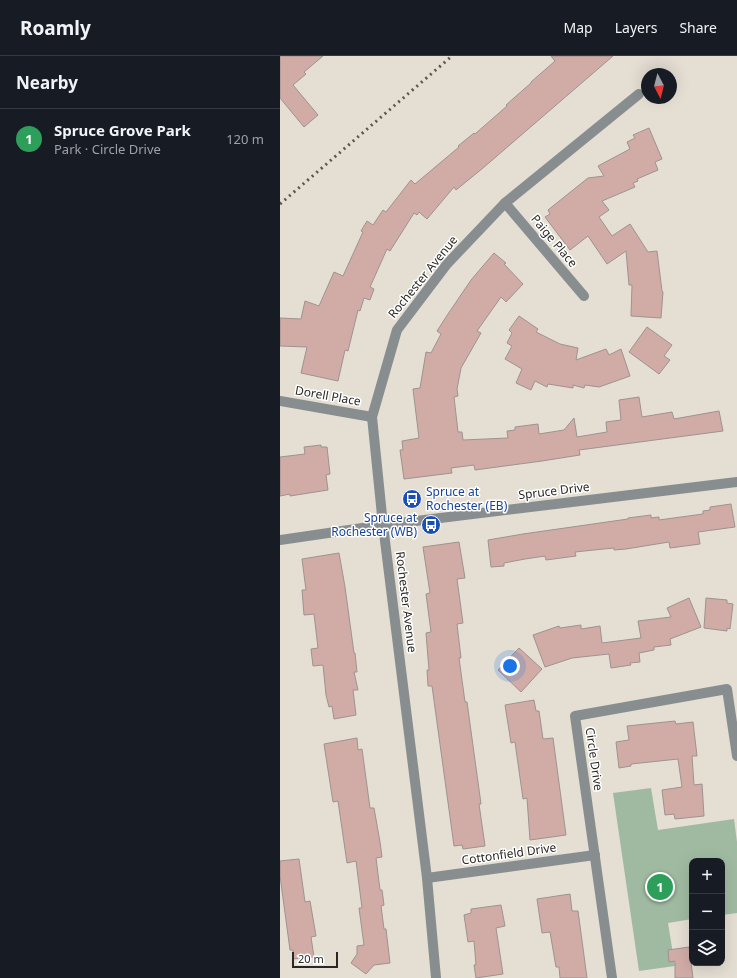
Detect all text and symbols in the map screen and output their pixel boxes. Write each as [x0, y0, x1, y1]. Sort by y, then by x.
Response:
text: Roamly [20, 15, 91, 41]
text: Map [564, 18, 593, 37]
text: Layers [615, 18, 657, 37]
text: Share [679, 18, 717, 37]
north arrow [641, 68, 677, 104]
text: Nearby [16, 71, 78, 94]
text: Spruce Grove Park [54, 120, 191, 140]
text: 1 [25, 130, 33, 148]
text: 120 m [226, 130, 264, 148]
text: Park · Circle Drive [54, 140, 161, 158]
street label: Paige Place [527, 211, 582, 271]
street label: Rochester Avenue [384, 232, 461, 322]
street label: Dorell Place [294, 381, 363, 410]
street label: Spruce Drive [517, 478, 591, 503]
place label: Spruce at Rochester (EB) [426, 483, 508, 514]
bus stop icon: Spruce at Rochester (EB) [401, 488, 423, 510]
place label: Spruce at Rochester (WB) [331, 509, 418, 540]
bus stop icon: Spruce at Rochester (WB) [420, 514, 442, 536]
street label: Rochester Avenue [392, 550, 421, 654]
your location [500, 656, 520, 676]
street label: Circle Drive [582, 726, 607, 792]
street label: Cottonfield Drive [460, 838, 558, 869]
map controls [689, 858, 725, 966]
button: + [689, 858, 725, 894]
pin: 1 [647, 872, 673, 902]
button: − [689, 894, 725, 930]
button: layers [689, 930, 725, 966]
scale bar [292, 950, 338, 969]
text: 20 m [298, 951, 324, 966]

